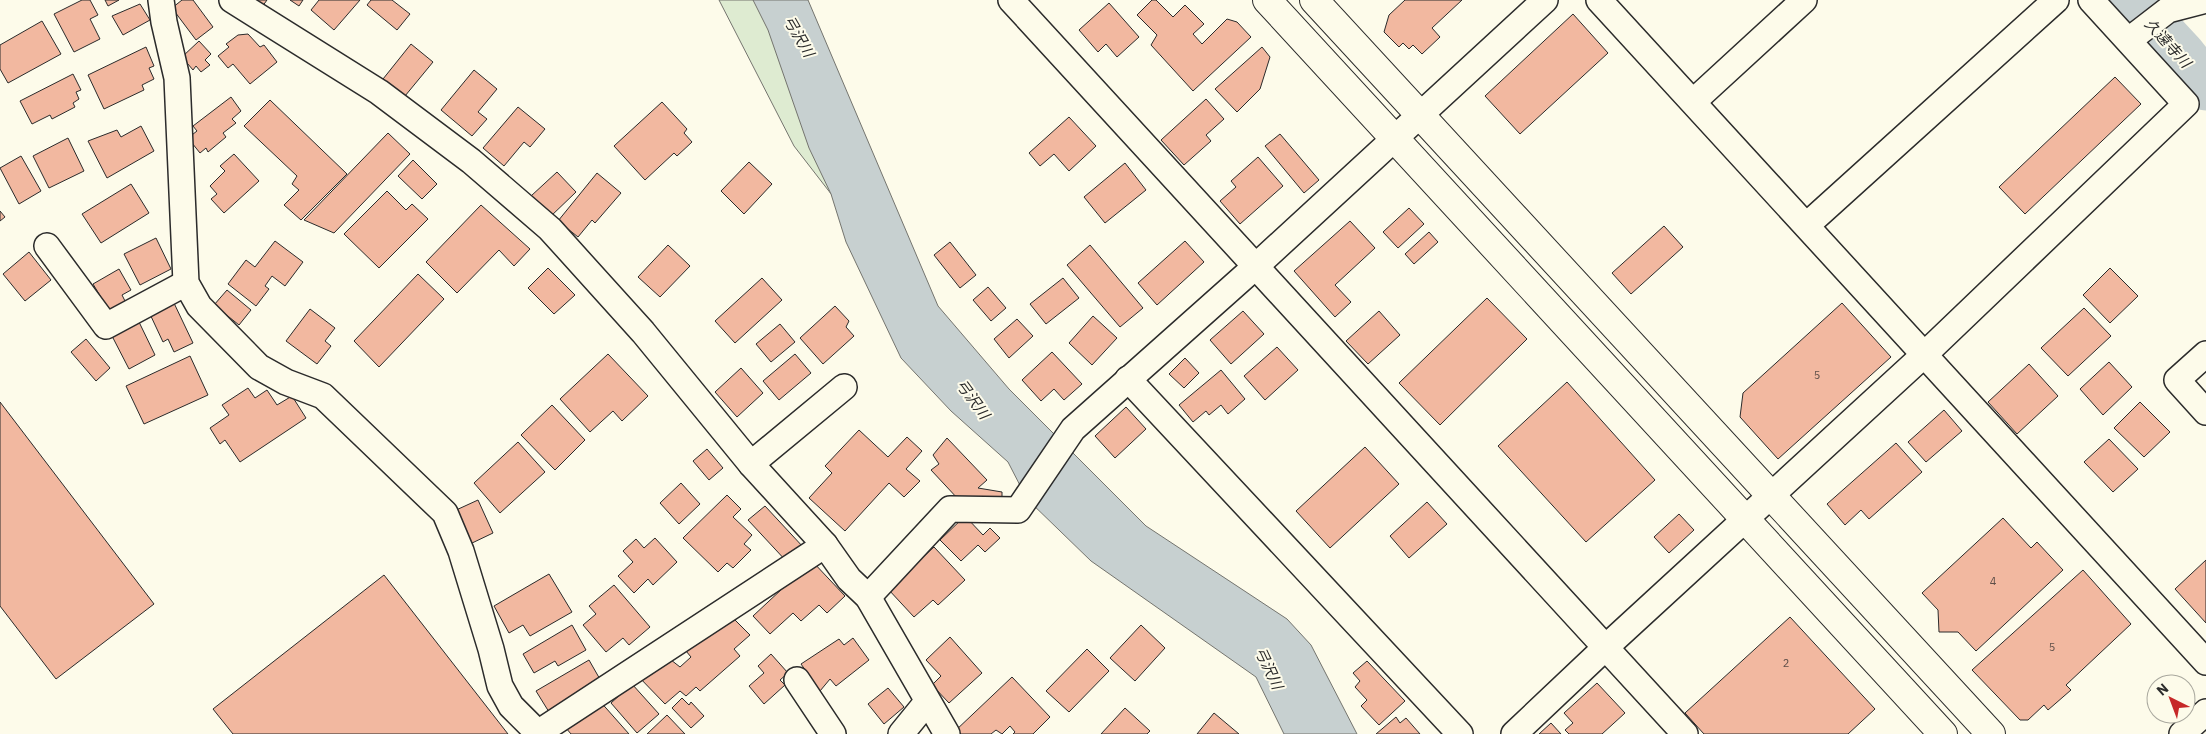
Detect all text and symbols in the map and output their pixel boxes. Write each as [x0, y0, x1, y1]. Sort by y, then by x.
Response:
water label: 弓沢川 [780, 12, 819, 62]
water label: 久遠寺川 [2141, 14, 2196, 73]
house number: 5 [1814, 368, 1820, 382]
water label: 弓沢川 [952, 375, 995, 424]
house number: 4 [1990, 574, 1997, 588]
house number: 5 [2049, 640, 2055, 654]
water label: 弓沢川 [1251, 644, 1288, 694]
house number: 2 [1783, 656, 1789, 670]
north arrow [2146, 674, 2196, 724]
text: N [2153, 679, 2172, 699]

